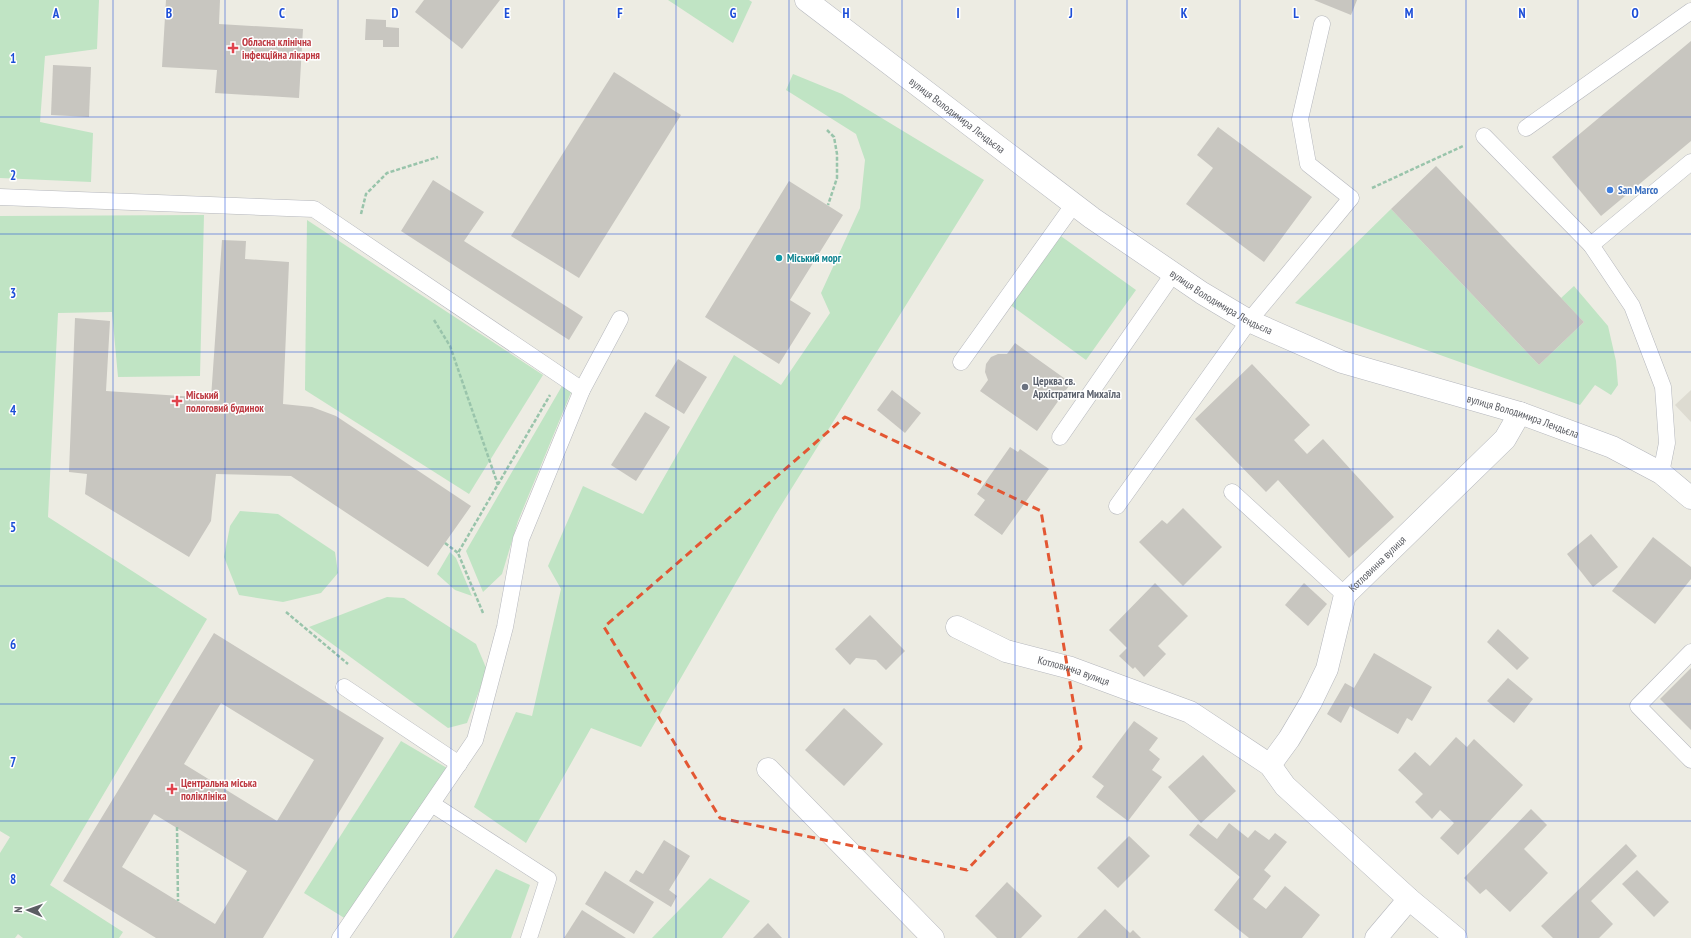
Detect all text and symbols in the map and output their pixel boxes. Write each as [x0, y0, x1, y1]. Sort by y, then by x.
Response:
text: A [52, 5, 60, 22]
text: B [166, 5, 172, 22]
text: C [279, 5, 285, 22]
text: D [392, 5, 399, 22]
text: E [504, 5, 510, 22]
text: F [617, 5, 623, 22]
text: G [730, 5, 737, 22]
text: H [843, 5, 850, 22]
text: I [956, 5, 960, 22]
text: J [1068, 5, 1073, 22]
text: K [1181, 5, 1188, 22]
text: L [1293, 5, 1299, 22]
text: M [1405, 5, 1414, 22]
text: N [1518, 5, 1526, 22]
text: O [1631, 5, 1639, 22]
place label: Обласна клінічна інфекційна лікарня [242, 35, 320, 62]
marker: Обласна клінічна інфекційна лікарня [227, 42, 239, 54]
text: 1 [10, 50, 16, 67]
street label: вулиця Володимира Лендьєла [906, 74, 1008, 156]
text: 2 [10, 167, 16, 184]
place label: San Marco [1618, 183, 1658, 197]
marker: San Marco [1605, 185, 1615, 195]
place label: Міський морг [787, 251, 842, 265]
marker: Міський морг [774, 253, 784, 263]
street label: вулиця Володимира Лендьєла [1167, 266, 1275, 338]
text: 3 [10, 285, 16, 302]
place label: Церква св. Архістратига Михаїла [1032, 374, 1121, 401]
marker: Церква св. Архістратига Михаїла [1020, 382, 1030, 392]
place label: Міський пологовий будинок [186, 388, 264, 415]
street label: вулиця Володимира Лендьєла [1465, 391, 1581, 441]
marker: Міський пологовий будинок [171, 395, 183, 407]
text: 4 [10, 402, 17, 419]
text: 5 [10, 519, 16, 536]
street label: Котловинна вулиця [1346, 533, 1409, 595]
text: 6 [10, 636, 16, 653]
street label: Котловинна вулиця [1036, 653, 1111, 689]
text: 7 [10, 754, 16, 771]
place label: Центральна міська поліклініка [181, 776, 257, 803]
marker: Центральна міська поліклініка [166, 783, 178, 795]
text: 8 [10, 871, 16, 888]
north arrow [8, 890, 48, 930]
text: N [11, 906, 25, 913]

